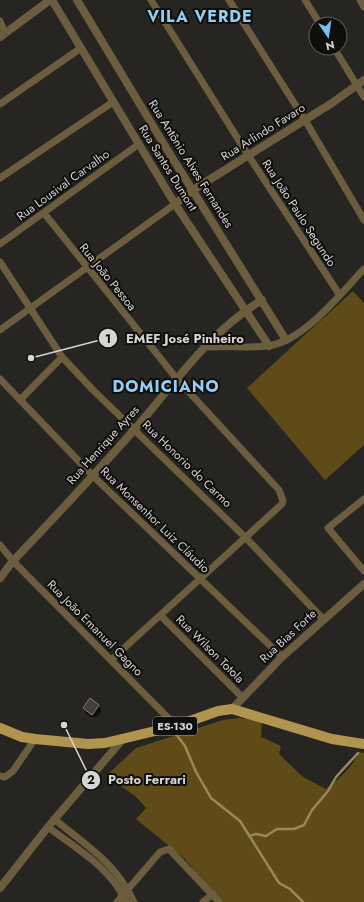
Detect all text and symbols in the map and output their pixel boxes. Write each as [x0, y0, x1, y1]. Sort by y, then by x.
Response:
district label: VILA VERDE [146, 5, 253, 28]
north arrow [308, 16, 348, 56]
text: N [324, 37, 336, 55]
street label: Rua Antônio Alves Fernandes [144, 96, 238, 232]
street label: Rua Arlindo Favaro [217, 99, 309, 165]
street label: Rua Santos Dumont [134, 121, 202, 215]
street label: Rua Lousival Carvalho [13, 145, 114, 225]
street label: Rua João Paulo Segundo [258, 156, 341, 271]
street label: Rua João Pessoa [75, 239, 141, 315]
callout: EMEF José Pinheiro [98, 326, 252, 351]
text: EMEF José Pinheiro [126, 329, 244, 348]
text: 1 [105, 330, 111, 348]
district label: DOMICIANO [112, 375, 220, 398]
street label: Rua Henrique Ayres [62, 401, 144, 489]
street label: Rua Honorio do Carmo [138, 416, 236, 512]
street label: Rua Monsenhor Luiz Cláudio [96, 463, 214, 578]
street label: Rua João Emanuel Gagno [43, 576, 147, 680]
street label: Rua Bias Forte [256, 605, 320, 667]
street label: Rua Wilson Totola [172, 611, 248, 687]
road number: ES-130 [153, 717, 197, 735]
callout: Posto Ferrari [81, 767, 194, 792]
text: Posto Ferrari [108, 770, 186, 789]
text: 2 [87, 771, 95, 789]

